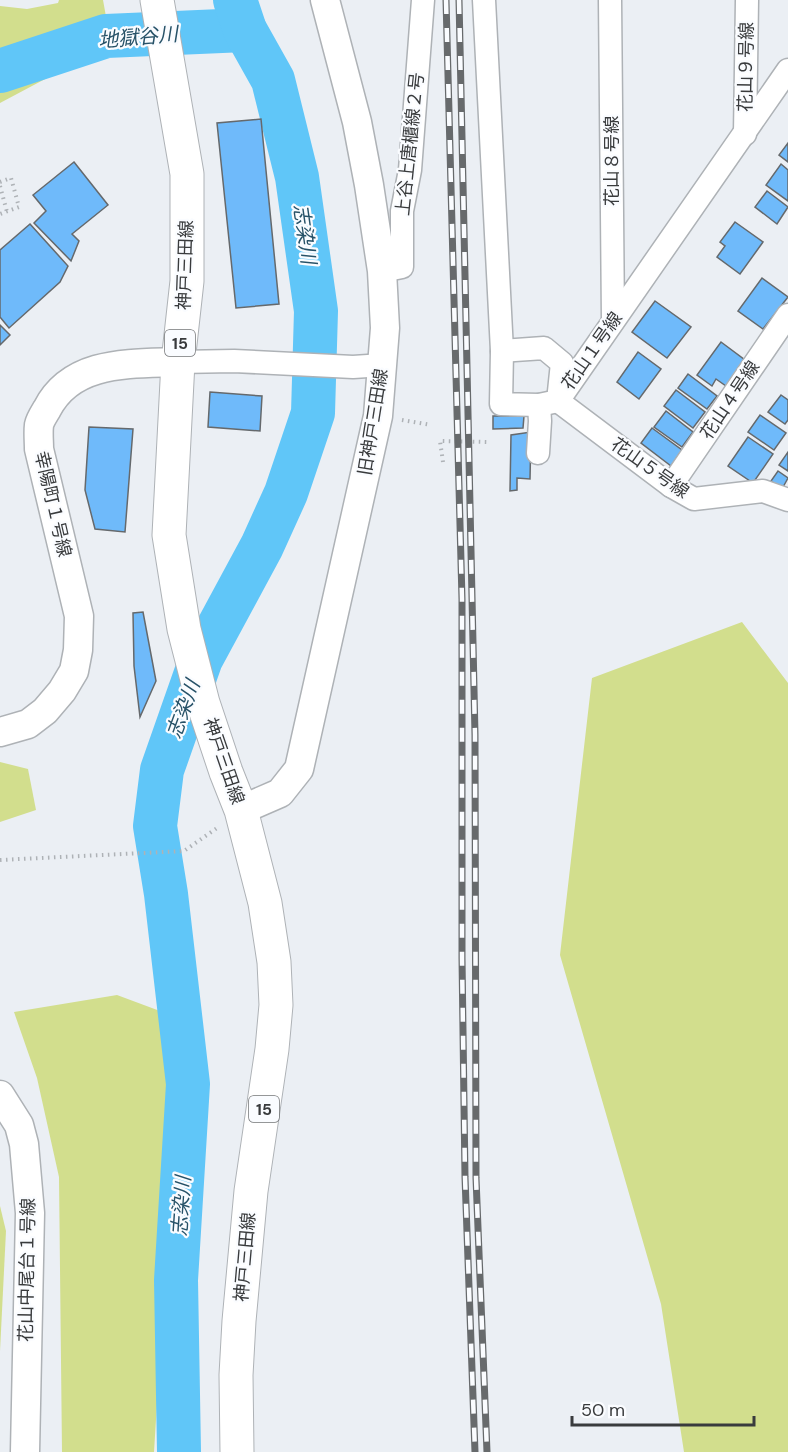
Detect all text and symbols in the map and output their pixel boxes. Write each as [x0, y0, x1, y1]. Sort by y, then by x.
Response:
water label: 地獄谷川 [97, 20, 181, 53]
street label: 花山９号線 [733, 22, 759, 112]
street label: 上谷上唐櫃線２号 [391, 71, 429, 217]
street label: 花山８号線 [600, 116, 624, 206]
water label: 志染川 [288, 202, 322, 267]
street label: 神戸三田線 [171, 220, 199, 310]
street label: 花山１号線 [556, 307, 628, 395]
road number: 15 [165, 330, 195, 356]
street label: 花山４号線 [695, 356, 765, 444]
street label: 旧神戸三田線 [353, 367, 393, 477]
street label: 花山５号線 [606, 432, 694, 504]
street label: 幸陽町１号線 [29, 449, 77, 559]
water label: 志染川 [161, 674, 206, 742]
street label: 神戸三田線 [198, 715, 250, 807]
road number: 15 [249, 1096, 279, 1122]
water label: 志染川 [166, 1173, 196, 1237]
street label: 花山中尾台１号線 [14, 1198, 40, 1342]
street label: 神戸三田線 [229, 1211, 261, 1303]
scale bar [572, 1389, 754, 1427]
text: 50 m [581, 1398, 625, 1422]

